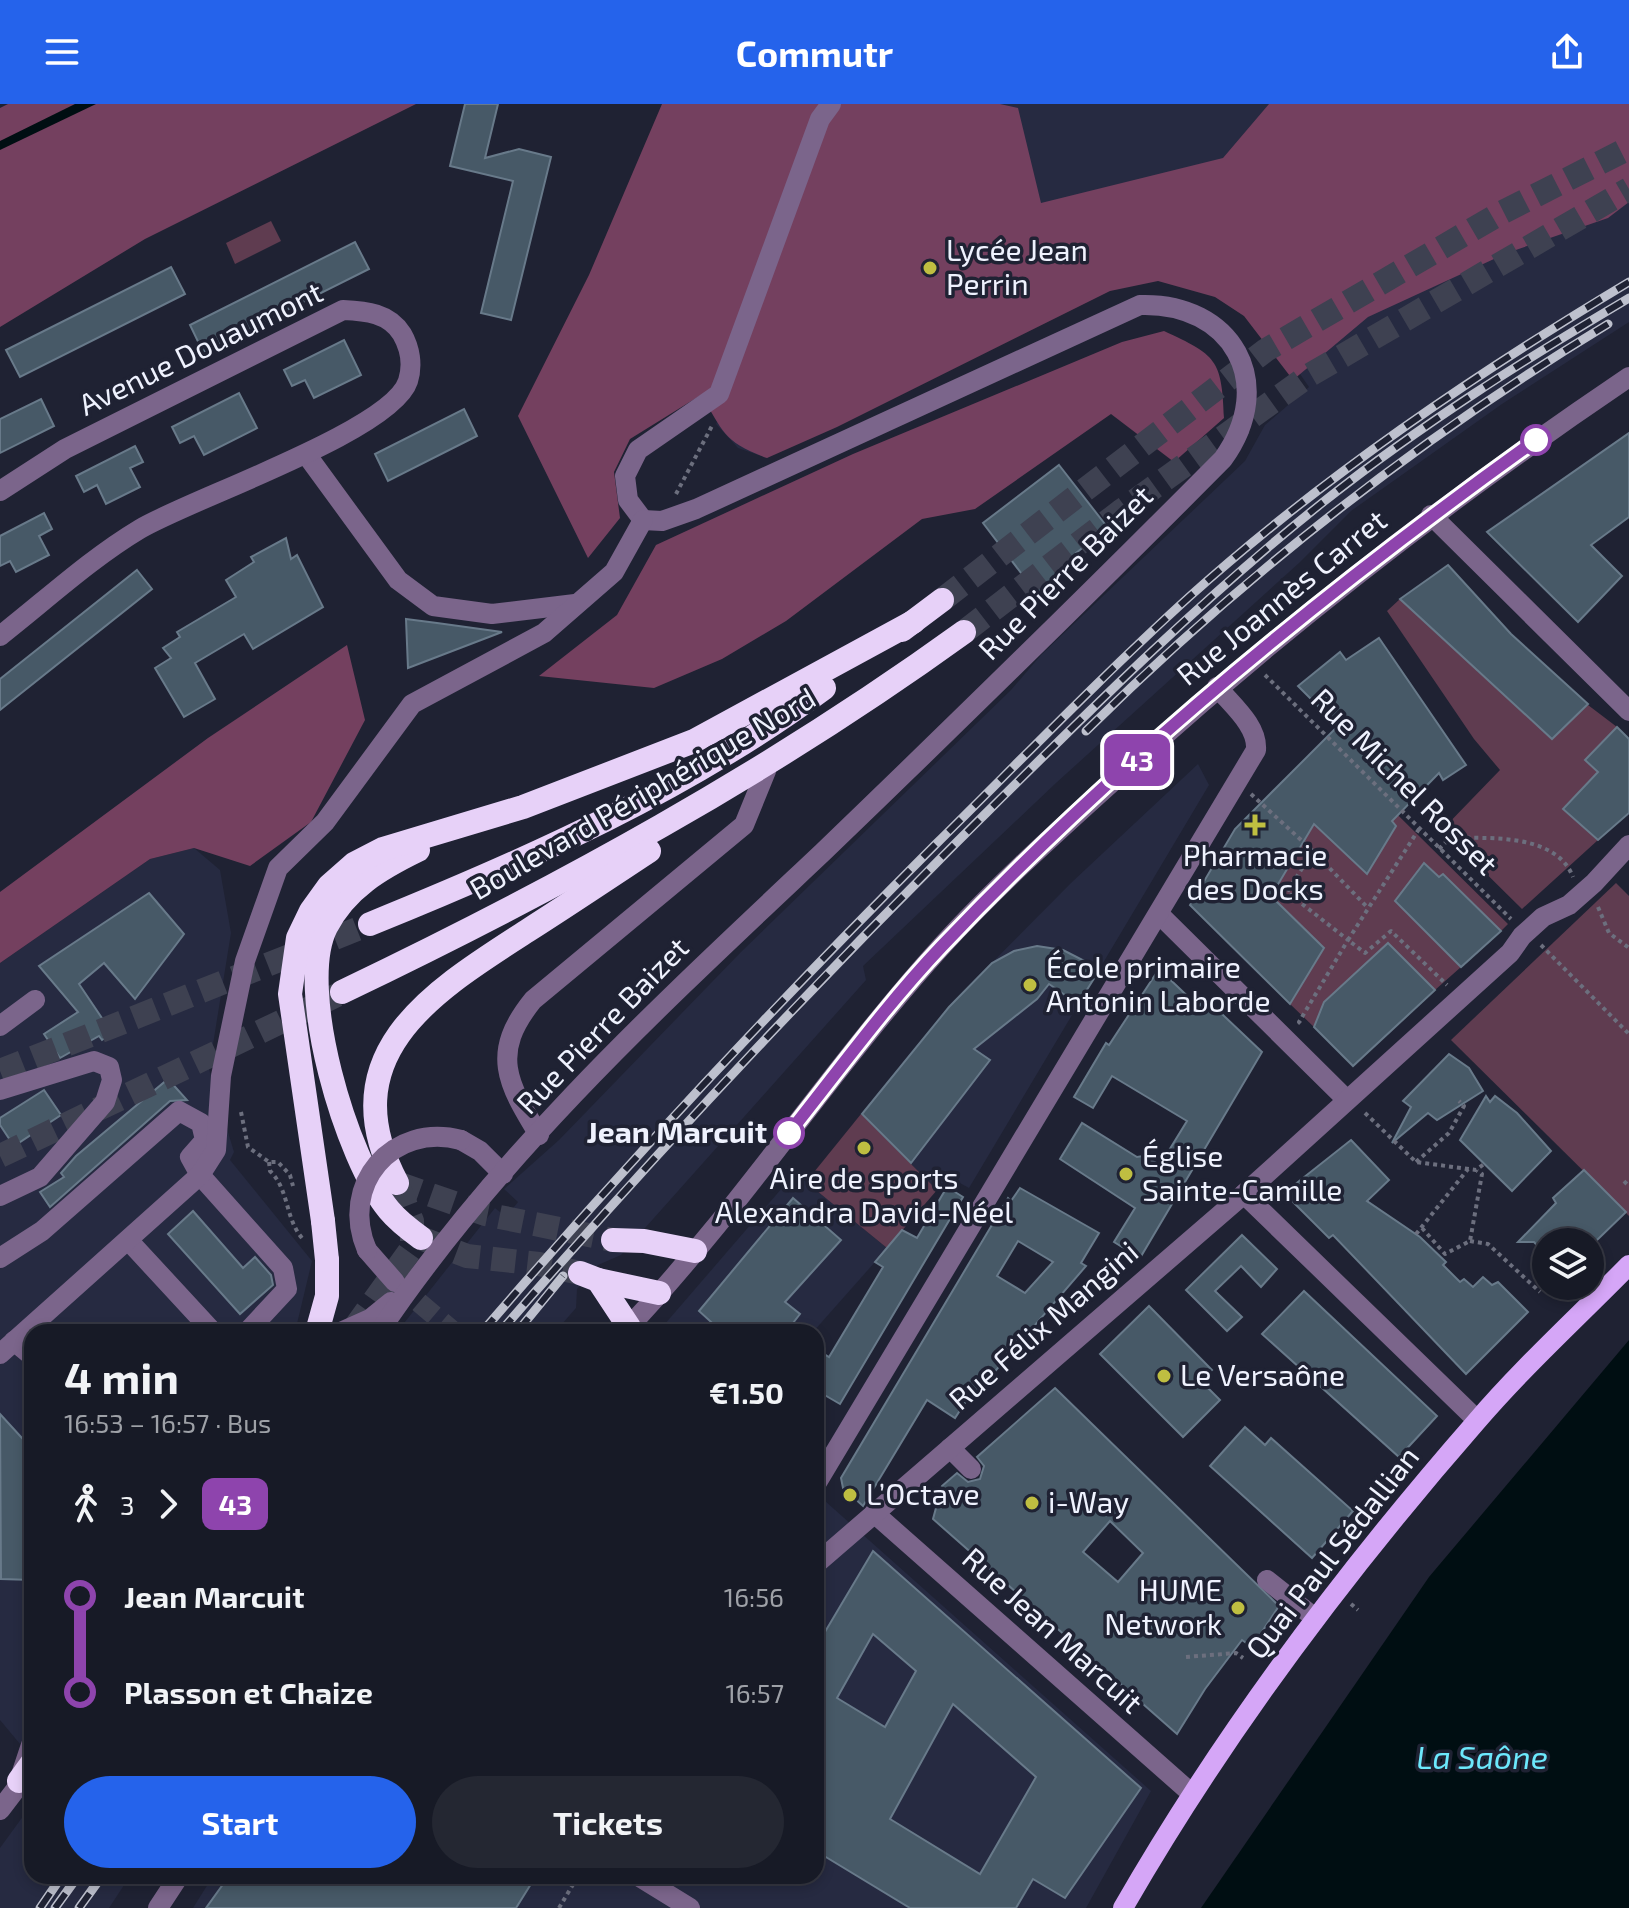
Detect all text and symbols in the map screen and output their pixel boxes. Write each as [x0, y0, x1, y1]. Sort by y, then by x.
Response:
icon: menu [40, 30, 84, 74]
icon: share [1545, 30, 1589, 74]
text: Commutr [736, 31, 893, 74]
place label: Lycée Jean Perrin [946, 231, 1088, 301]
marker: Lycée Jean Perrin [921, 259, 939, 277]
street label: Avenue Douaumont [72, 272, 328, 422]
unlabelled marker [1521, 425, 1551, 455]
street label: Rue Pierre Baizet [970, 477, 1159, 666]
street label: Rue Joannès Carret [1169, 501, 1393, 692]
street label: Boulevard Périphérique Nord [463, 678, 821, 906]
street label: Rue Michel Rosset [1305, 680, 1506, 881]
line badge: 43 [1101, 734, 1173, 786]
text: 43 [1120, 743, 1154, 777]
marker: Pharmacie des Docks [1246, 816, 1264, 834]
place label: Pharmacie des Docks [1183, 836, 1327, 906]
street label: Rue Pierre Baizet [508, 929, 695, 1120]
place label: École primaire Antonin Laborde [1046, 948, 1271, 1018]
marker: École primaire Antonin Laborde [1021, 976, 1039, 994]
place label: Jean Marcuit [587, 1113, 767, 1149]
marker: Jean Marcuit [774, 1118, 804, 1148]
place label: Église Sainte-Camille [1142, 1137, 1342, 1207]
marker: Aire de sports Alexandra David-Néel [855, 1139, 873, 1157]
place label: Aire de sports Alexandra David-Néel [715, 1159, 1013, 1229]
marker: Église Sainte-Camille [1117, 1165, 1135, 1183]
map controls [1532, 1228, 1604, 1300]
button: layers [1532, 1228, 1604, 1300]
street label: Rue Félix Mangini [941, 1233, 1144, 1416]
text: 4 min [64, 1350, 179, 1403]
place label: Le Versaône [1180, 1356, 1345, 1392]
marker: Le Versaône [1155, 1367, 1173, 1385]
text: €1.50 [709, 1374, 784, 1410]
text: 16:53 – 16:57 · Bus [64, 1407, 271, 1438]
street label: Quai Paul Sédallian [1237, 1438, 1425, 1665]
place label: L’Octave [866, 1475, 980, 1511]
icon: walk [64, 1482, 108, 1526]
icon: forward [146, 1482, 190, 1526]
place label: i-Way [1048, 1483, 1129, 1519]
marker: L’Octave [841, 1486, 859, 1504]
text: 43 [218, 1487, 252, 1521]
text: 3 [120, 1489, 134, 1520]
marker: i-Way [1023, 1494, 1041, 1512]
street label: Rue Jean Marcuit [956, 1539, 1151, 1720]
place label: HUME Network [1104, 1571, 1222, 1641]
text: Jean Marcuit [124, 1578, 304, 1614]
text: 16:56 [724, 1581, 784, 1612]
marker: HUME Network [1229, 1599, 1247, 1617]
text: Plasson et Chaize [124, 1674, 373, 1710]
text: 16:57 [725, 1677, 784, 1708]
water label: La Saône [1416, 1737, 1548, 1775]
button: Start [64, 1776, 416, 1868]
button: Tickets [432, 1776, 784, 1868]

